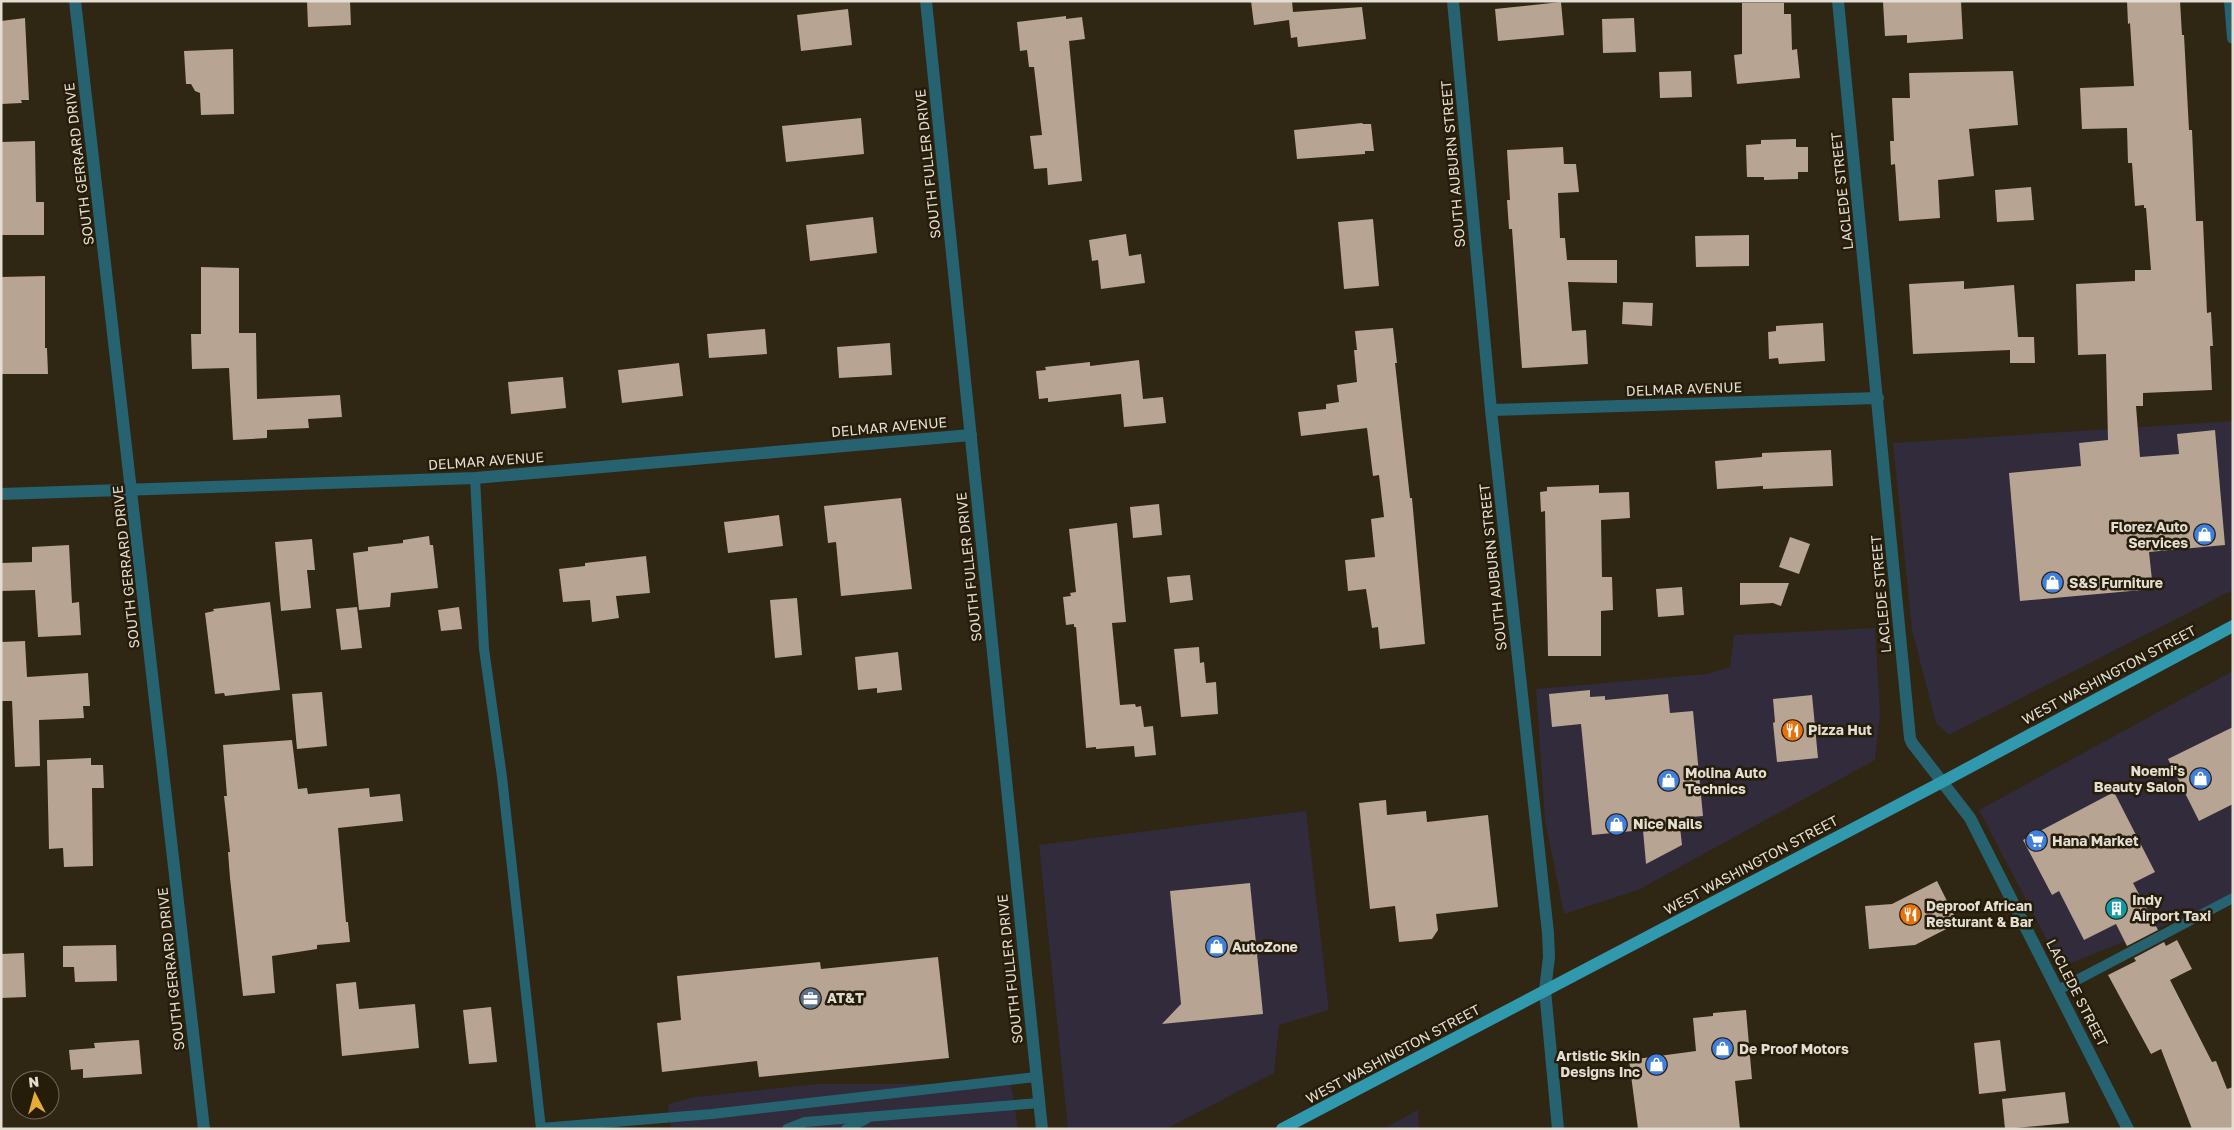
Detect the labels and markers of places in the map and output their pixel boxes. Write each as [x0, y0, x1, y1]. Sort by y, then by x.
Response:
place label: Florez Auto Services [2111, 518, 2188, 551]
shop icon: Florez Auto Services [2192, 523, 2216, 547]
shop icon: S&S Furniture [2041, 571, 2065, 595]
place label: S&S Furniture [2069, 574, 2163, 591]
restaurant icon: Pizza Hut [1780, 718, 1804, 742]
place label: Pizza Hut [1808, 721, 1872, 738]
place label: Noemi's Beauty Salon [2094, 762, 2185, 795]
place label: Molina Auto Technics [1685, 764, 1767, 797]
shop icon: Noemi's Beauty Salon [2189, 767, 2213, 791]
shop icon: Molina Auto Technics [1657, 769, 1681, 793]
shop icon: Nice Nails [1605, 812, 1629, 836]
place label: Nice Nails [1633, 815, 1703, 832]
supermarket icon: Hana Market [2024, 829, 2048, 853]
place label: Hana Market [2052, 832, 2139, 849]
place label: Indy Airport Taxi [2132, 891, 2211, 924]
building icon: Indy Airport Taxi [2104, 896, 2128, 920]
place label: Deproof African Resturant & Bar [1926, 897, 2034, 930]
restaurant icon: Deproof African Resturant & Bar [1898, 902, 1922, 926]
shop icon: AutoZone [1204, 935, 1228, 959]
place label: AutoZone [1232, 938, 1298, 955]
office icon: AT&T [799, 986, 823, 1010]
place label: AT&T [827, 989, 864, 1006]
shop icon: De Proof Motors [1711, 1037, 1735, 1061]
place label: De Proof Motors [1739, 1040, 1849, 1057]
place label: Artistic Skin Designs Inc [1556, 1047, 1640, 1080]
shop icon: Artistic Skin Designs Inc [1644, 1052, 1668, 1076]

